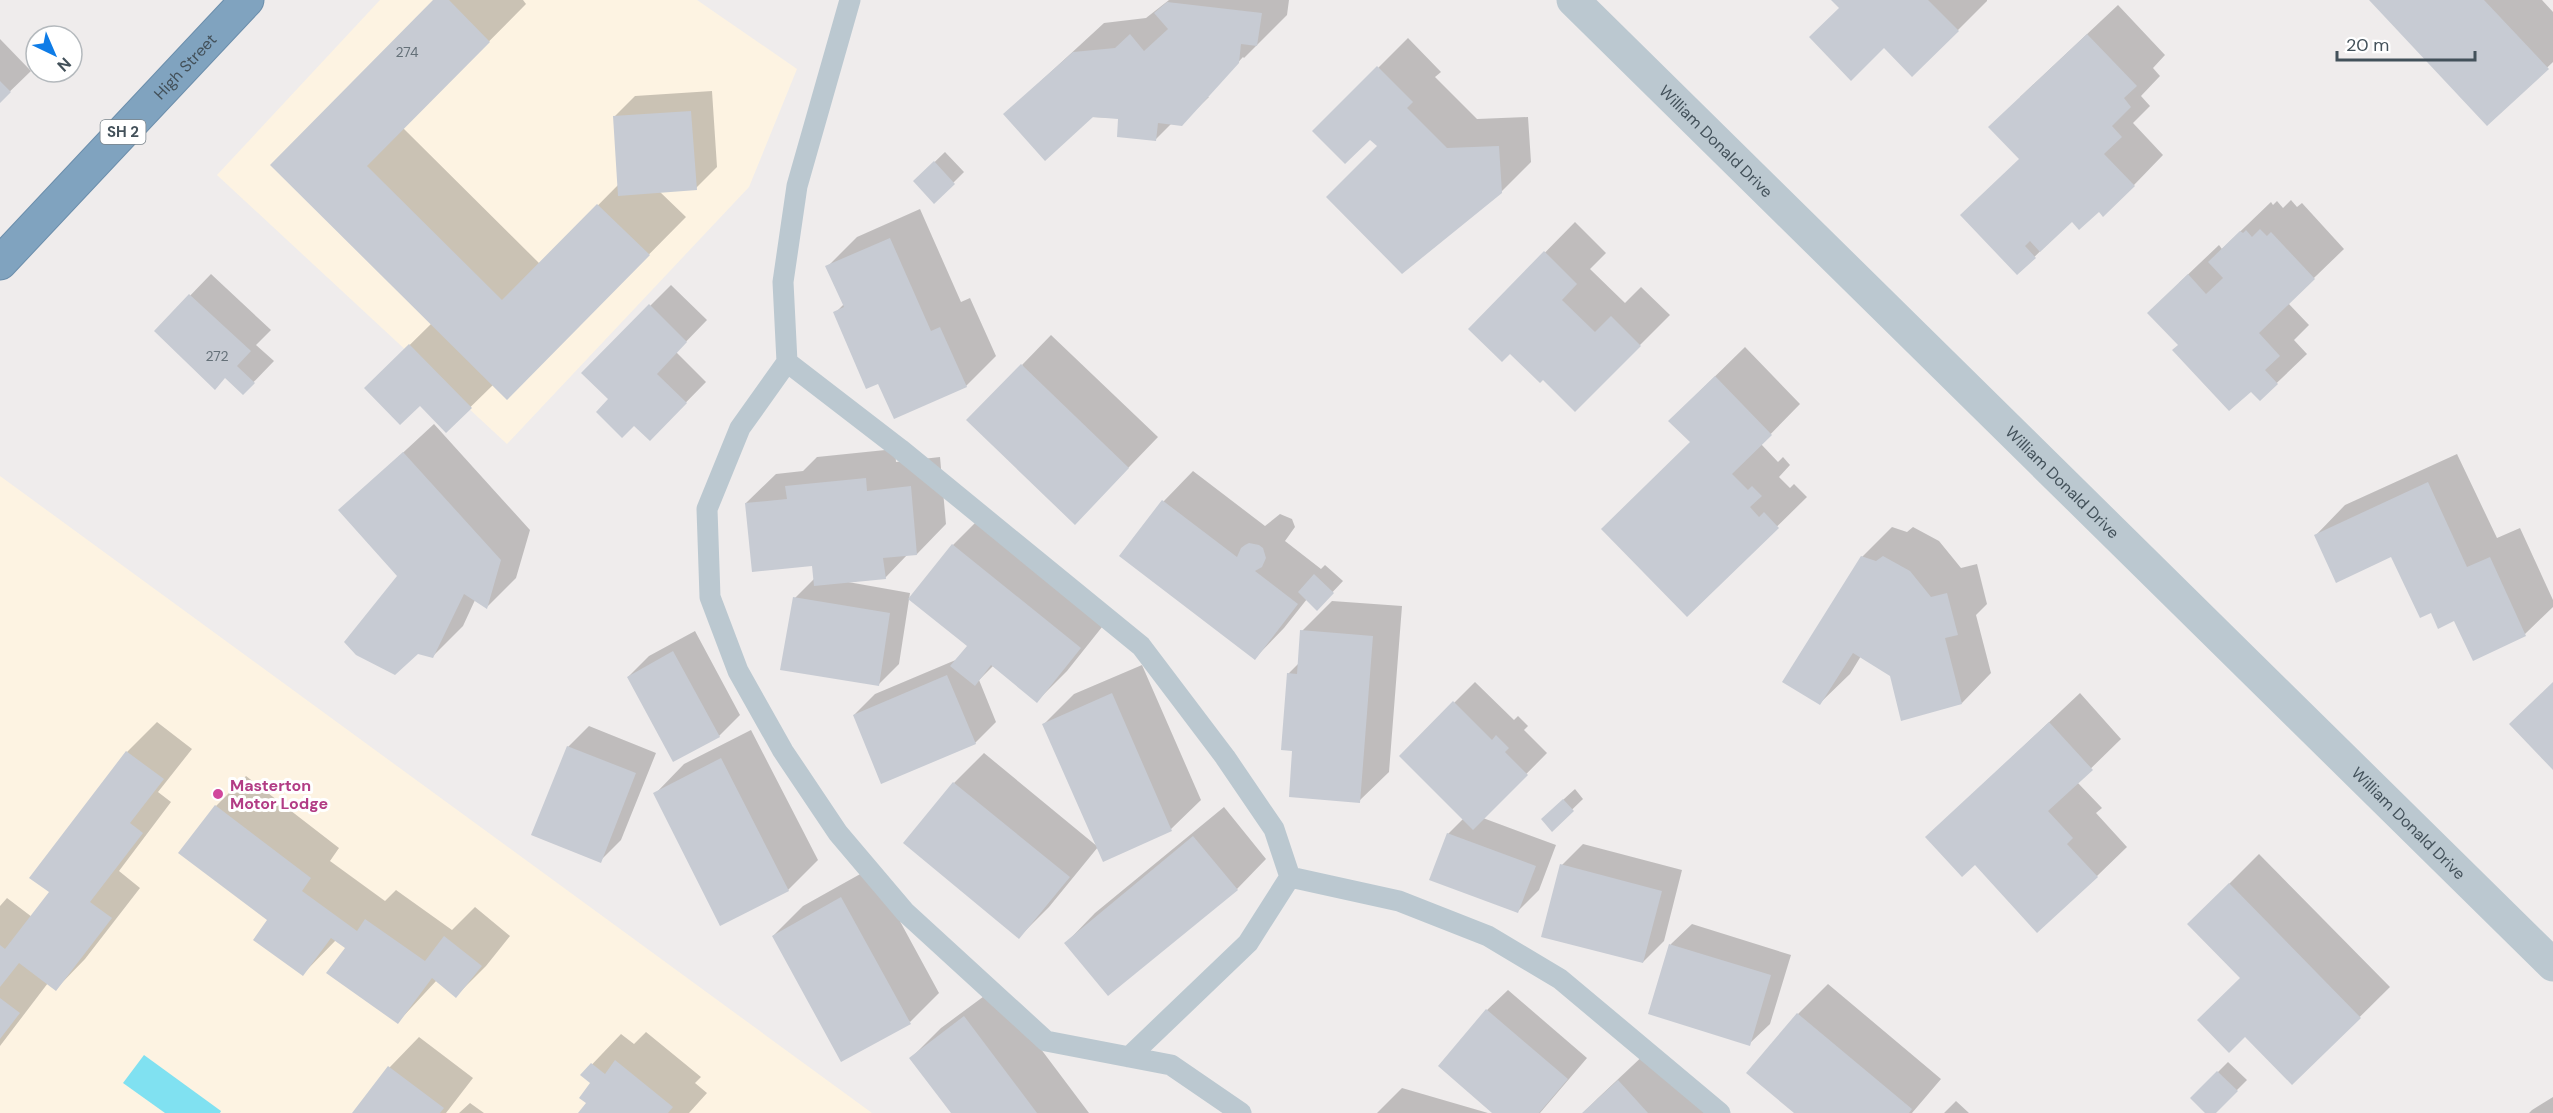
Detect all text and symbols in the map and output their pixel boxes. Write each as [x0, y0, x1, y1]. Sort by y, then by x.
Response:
north arrow [24, 24, 84, 84]
scale bar [2337, 24, 2475, 62]
street label: High Street [149, 29, 221, 104]
text: 20 m [2346, 33, 2389, 57]
house number: 274 [396, 43, 419, 61]
text: N [53, 53, 76, 76]
street label: William Donald Drive [1654, 81, 1777, 202]
road number: SH 2 [100, 120, 146, 144]
house number: 272 [205, 347, 229, 365]
street label: William Donald Drive [2001, 422, 2124, 543]
street label: William Donald Drive [2347, 763, 2470, 884]
place label: Masterton Motor Lodge [230, 775, 328, 814]
marker: Masterton Motor Lodge [211, 787, 225, 801]

